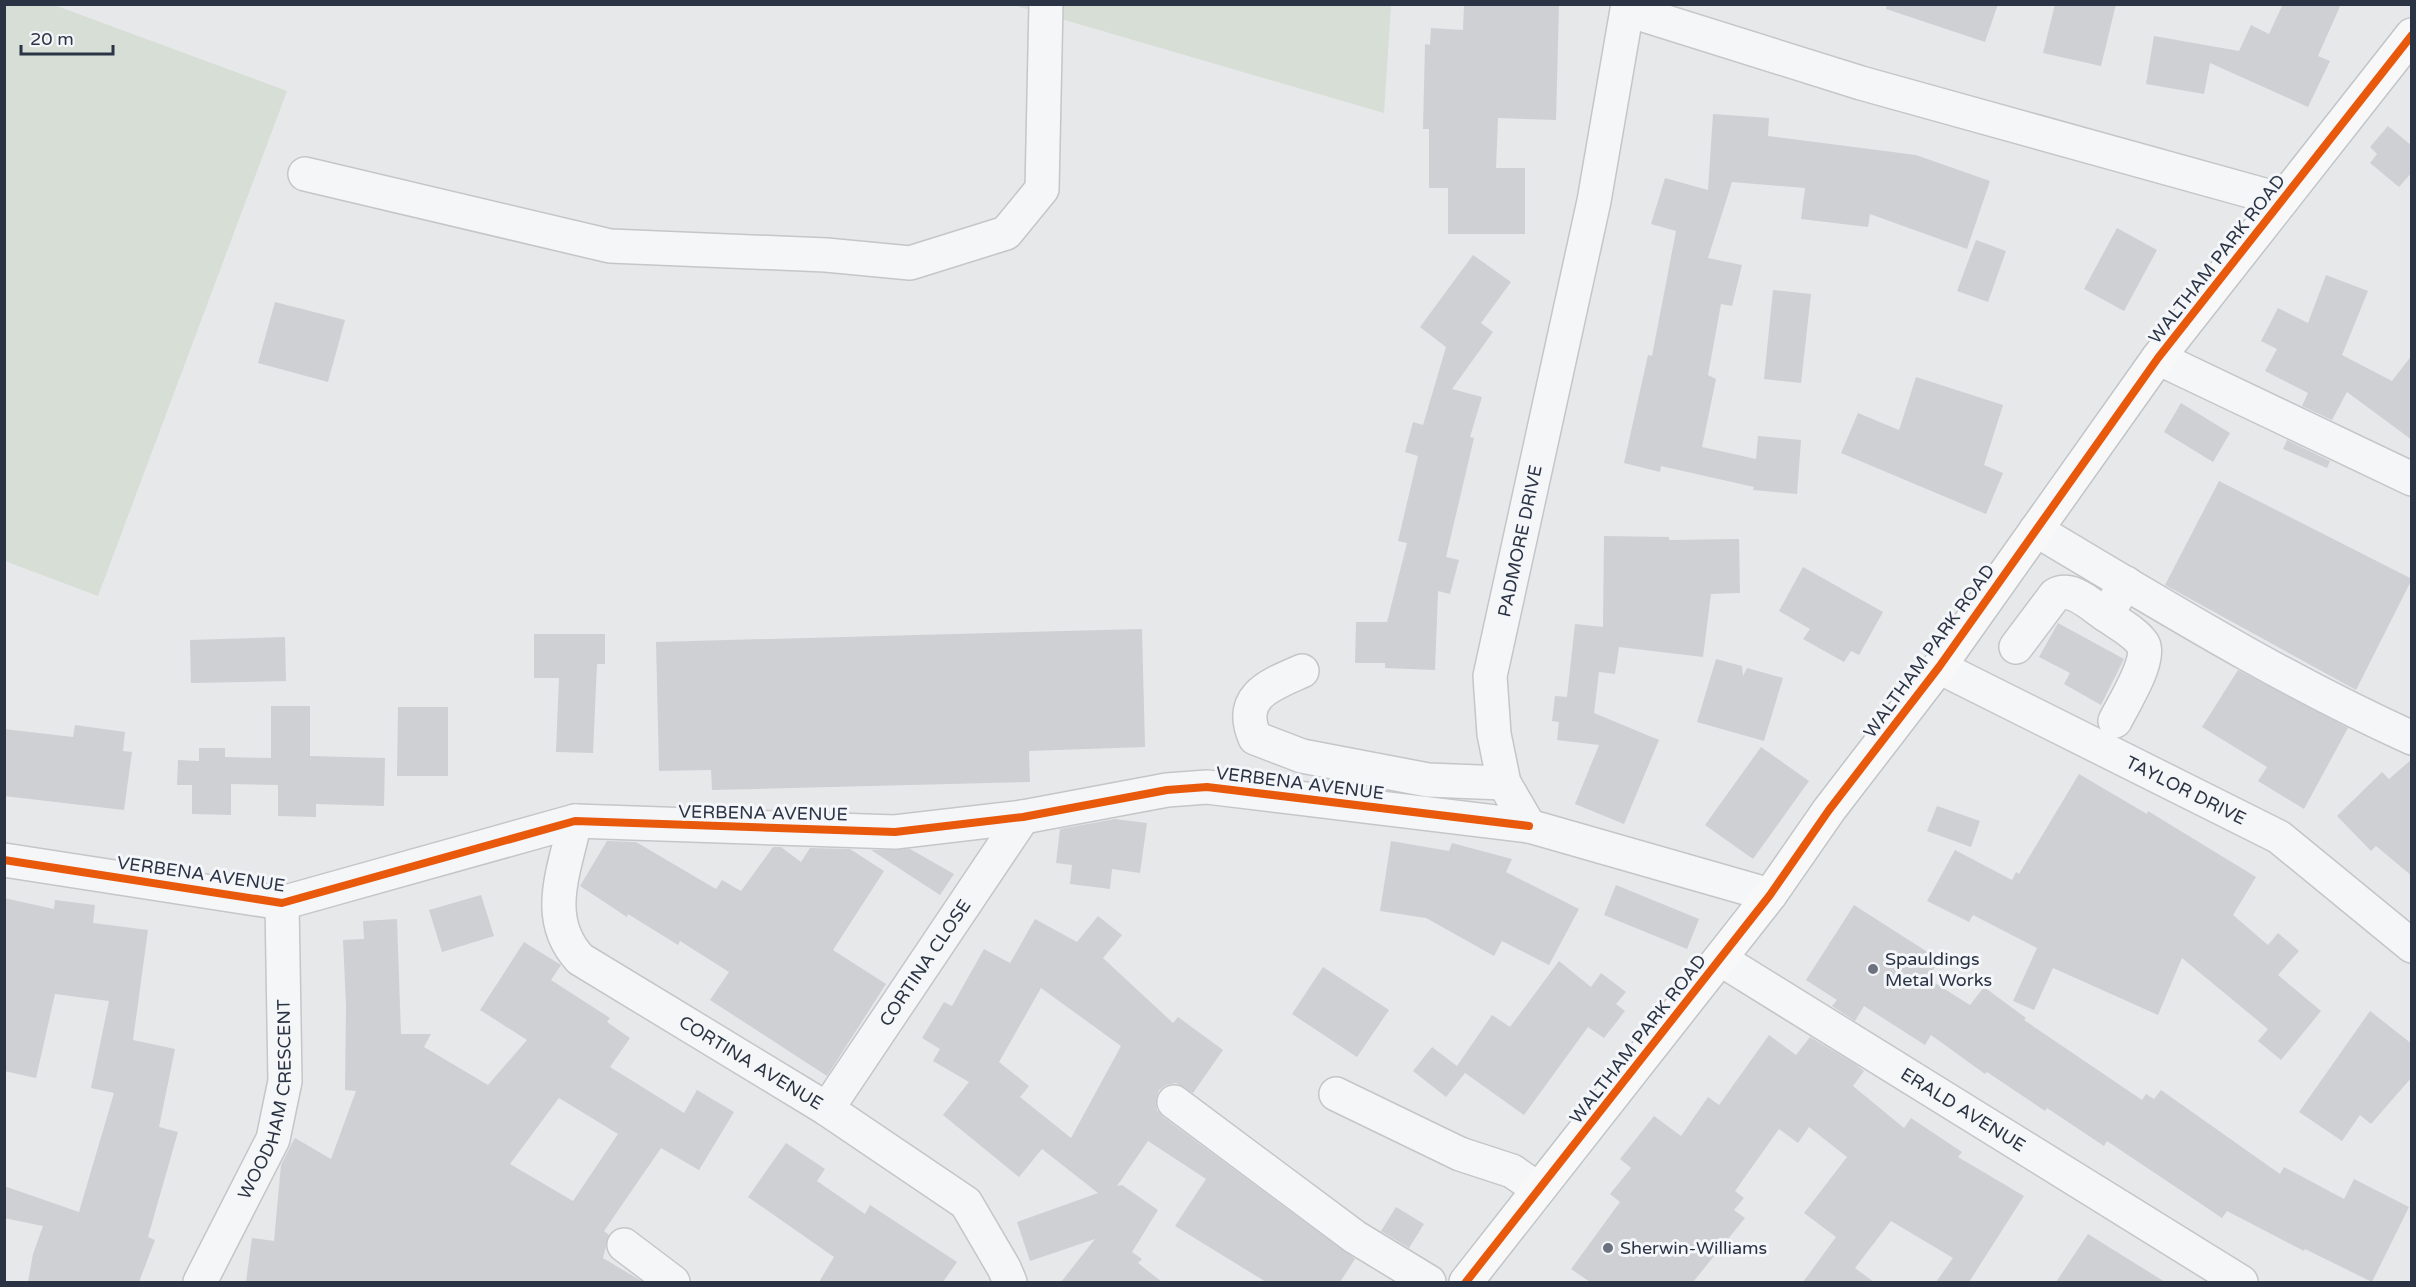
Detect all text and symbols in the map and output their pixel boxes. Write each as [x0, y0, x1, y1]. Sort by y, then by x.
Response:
scale bar [21, 18, 112, 56]
text: 20 m [30, 28, 74, 50]
street label: WALTHAM PARK ROAD [2144, 170, 2290, 348]
street label: PADMORE DRIVE [1493, 463, 1547, 619]
street label: WALTHAM PARK ROAD [1859, 560, 1999, 742]
street label: TAYLOR DRIVE [2122, 751, 2250, 830]
street label: VERBENA AVENUE [1215, 762, 1385, 804]
street label: VERBENA AVENUE [678, 801, 848, 825]
street label: VERBENA AVENUE [116, 851, 286, 897]
street label: CORTINA CLOSE [875, 895, 976, 1031]
place label: Spauldings Metal Works [1885, 948, 1992, 991]
street label: WALTHAM PARK ROAD [1565, 950, 1711, 1128]
marker: Spauldings Metal Works [1866, 962, 1880, 976]
street label: WOODHAM CRESCENT [233, 999, 296, 1203]
street label: CORTINA AVENUE [675, 1011, 827, 1115]
street label: ERALD AVENUE [1897, 1063, 2029, 1157]
place label: Sherwin-Williams [1620, 1237, 1767, 1259]
marker: Sherwin-Williams [1601, 1241, 1615, 1255]

